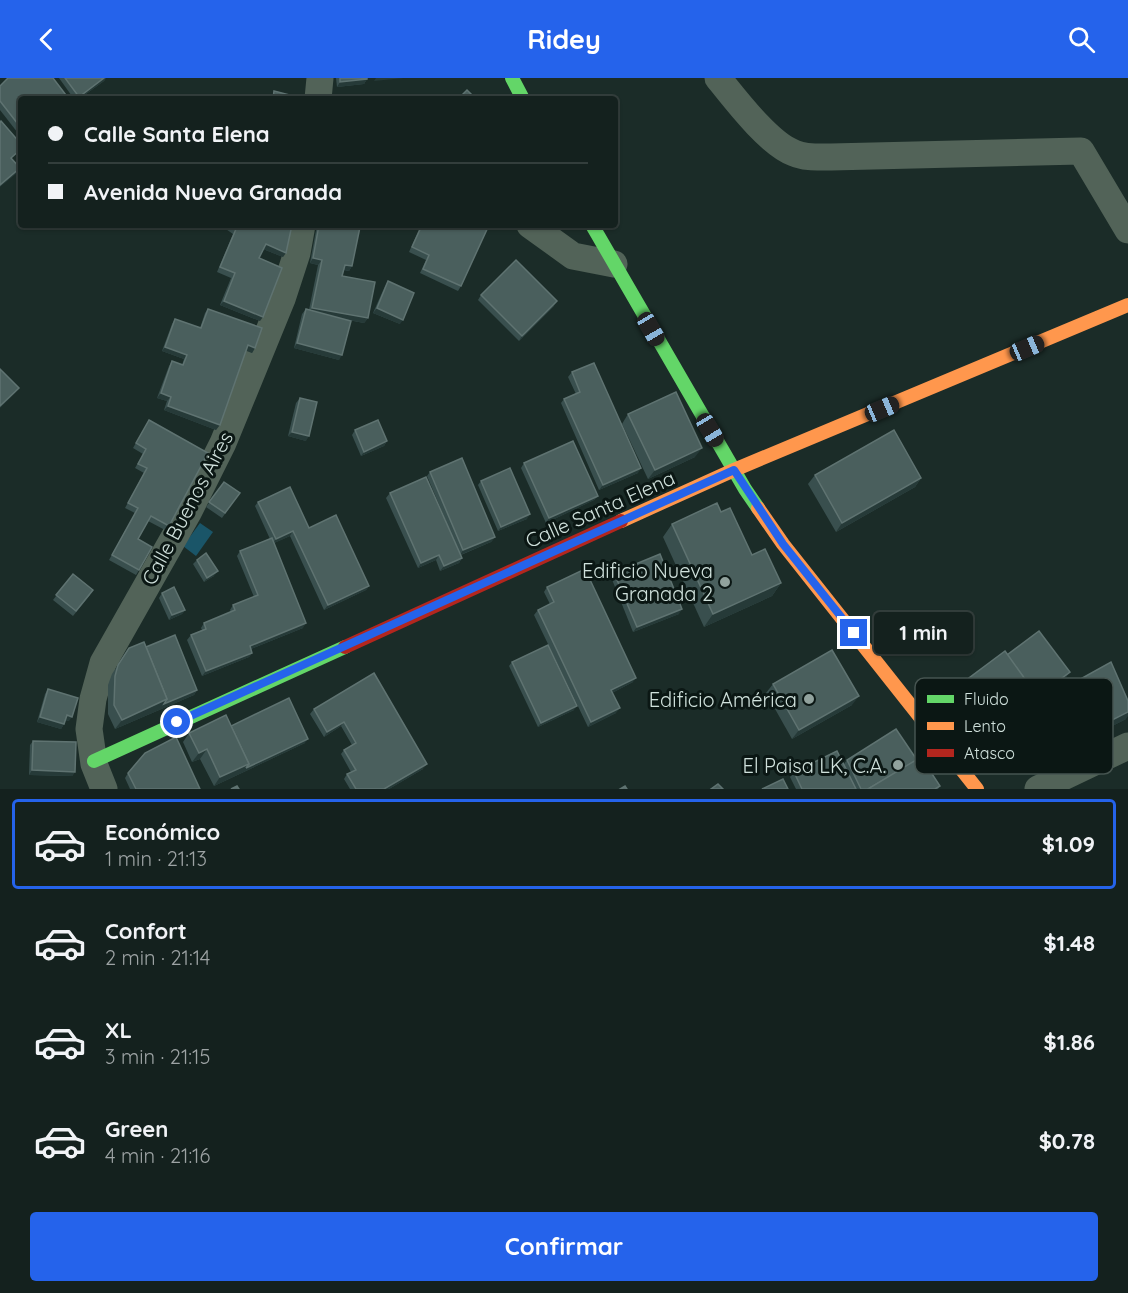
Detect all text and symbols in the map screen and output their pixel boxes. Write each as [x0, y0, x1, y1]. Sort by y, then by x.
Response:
text: Ridey [527, 22, 601, 56]
icon: back [30, 23, 63, 56]
icon: search [1065, 23, 1098, 56]
text: Calle Santa Elena [84, 120, 270, 148]
text: Avenida Nueva Granada [84, 178, 342, 206]
car [634, 309, 668, 349]
car [1007, 333, 1047, 363]
car [862, 394, 902, 424]
car [693, 410, 727, 450]
street label: Calle Buenos Aires [136, 427, 238, 589]
street label: Calle Santa Elena [521, 465, 679, 553]
place label: Edificio Nueva Granada 2 [582, 558, 713, 606]
marker: Edificio Nueva Granada 2 [718, 575, 732, 589]
callout: 1 min [875, 612, 974, 654]
route end [840, 619, 867, 646]
text: 1 min [899, 620, 948, 645]
legend [915, 678, 1113, 774]
place label: Edificio América [649, 687, 797, 712]
text: Fluido [964, 689, 1009, 709]
marker: Edificio América [802, 692, 816, 706]
route start [163, 708, 190, 735]
text: Lento [964, 716, 1006, 736]
text: Atasco [964, 743, 1015, 763]
place label: El Paisa LK, C.A. [743, 753, 886, 778]
marker: El Paisa LK, C.A. [891, 758, 905, 772]
icon: car [33, 817, 87, 871]
text: Económico [105, 818, 220, 846]
text: $1.09 [1042, 830, 1095, 858]
text: 1 min · 21:13 [105, 846, 207, 871]
icon: car [33, 916, 87, 970]
text: Confort [105, 917, 187, 945]
text: $1.48 [1043, 929, 1095, 957]
text: 2 min · 21:14 [105, 945, 210, 970]
icon: car [33, 1015, 87, 1069]
text: XL [105, 1016, 132, 1044]
text: $1.86 [1044, 1028, 1095, 1056]
text: 3 min · 21:15 [105, 1044, 210, 1069]
icon: car [33, 1114, 87, 1168]
text: Green [105, 1115, 168, 1143]
text: $0.78 [1039, 1127, 1095, 1155]
text: 4 min · 21:16 [105, 1143, 210, 1168]
button: Confirmar [30, 1212, 1098, 1281]

